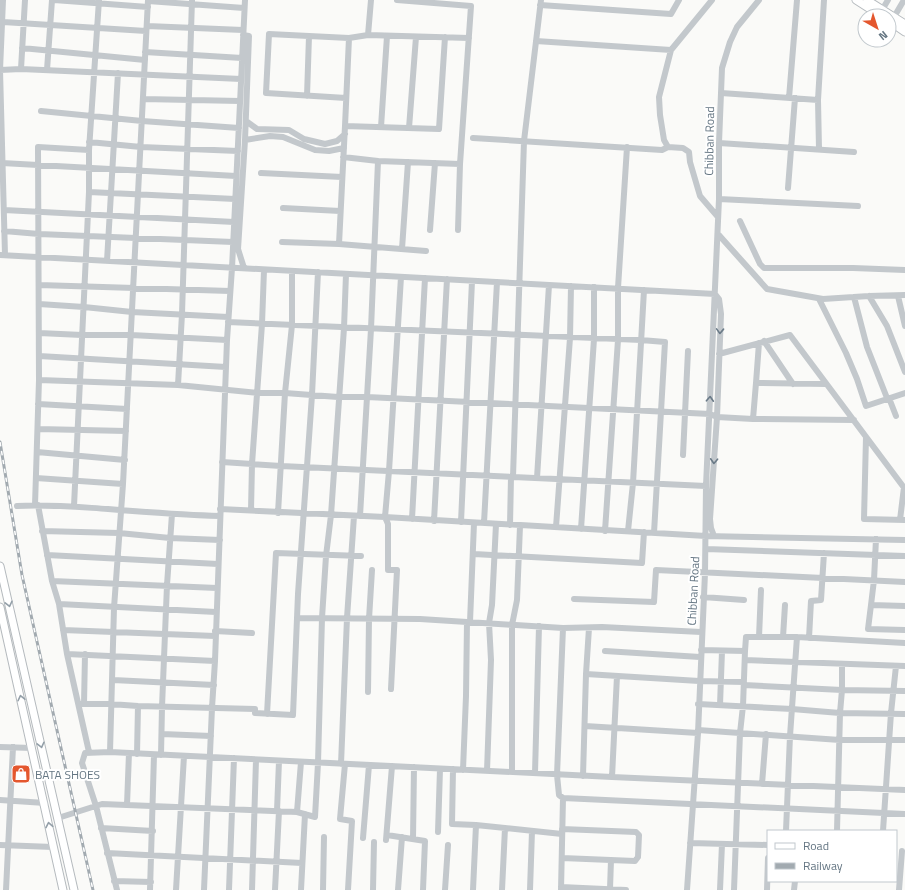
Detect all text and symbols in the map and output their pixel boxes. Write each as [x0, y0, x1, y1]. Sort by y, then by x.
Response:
north arrow [857, 8, 897, 48]
text: N [875, 27, 891, 44]
street label: Chibban Road [699, 106, 719, 176]
one-way arrow [716, 328, 724, 334]
one-way arrow [706, 396, 715, 402]
one-way arrow [709, 458, 718, 464]
street label: Chibban Road [682, 556, 704, 626]
one-way arrow [4, 601, 12, 608]
one-way arrow [18, 694, 26, 701]
one-way arrow [36, 741, 44, 748]
shop icon: BATA SHOES [10, 763, 32, 785]
place label: BATA SHOES [35, 765, 100, 784]
one-way arrow [45, 821, 54, 828]
legend [767, 830, 897, 882]
text: Road [803, 836, 829, 855]
text: Railway [803, 856, 843, 875]

